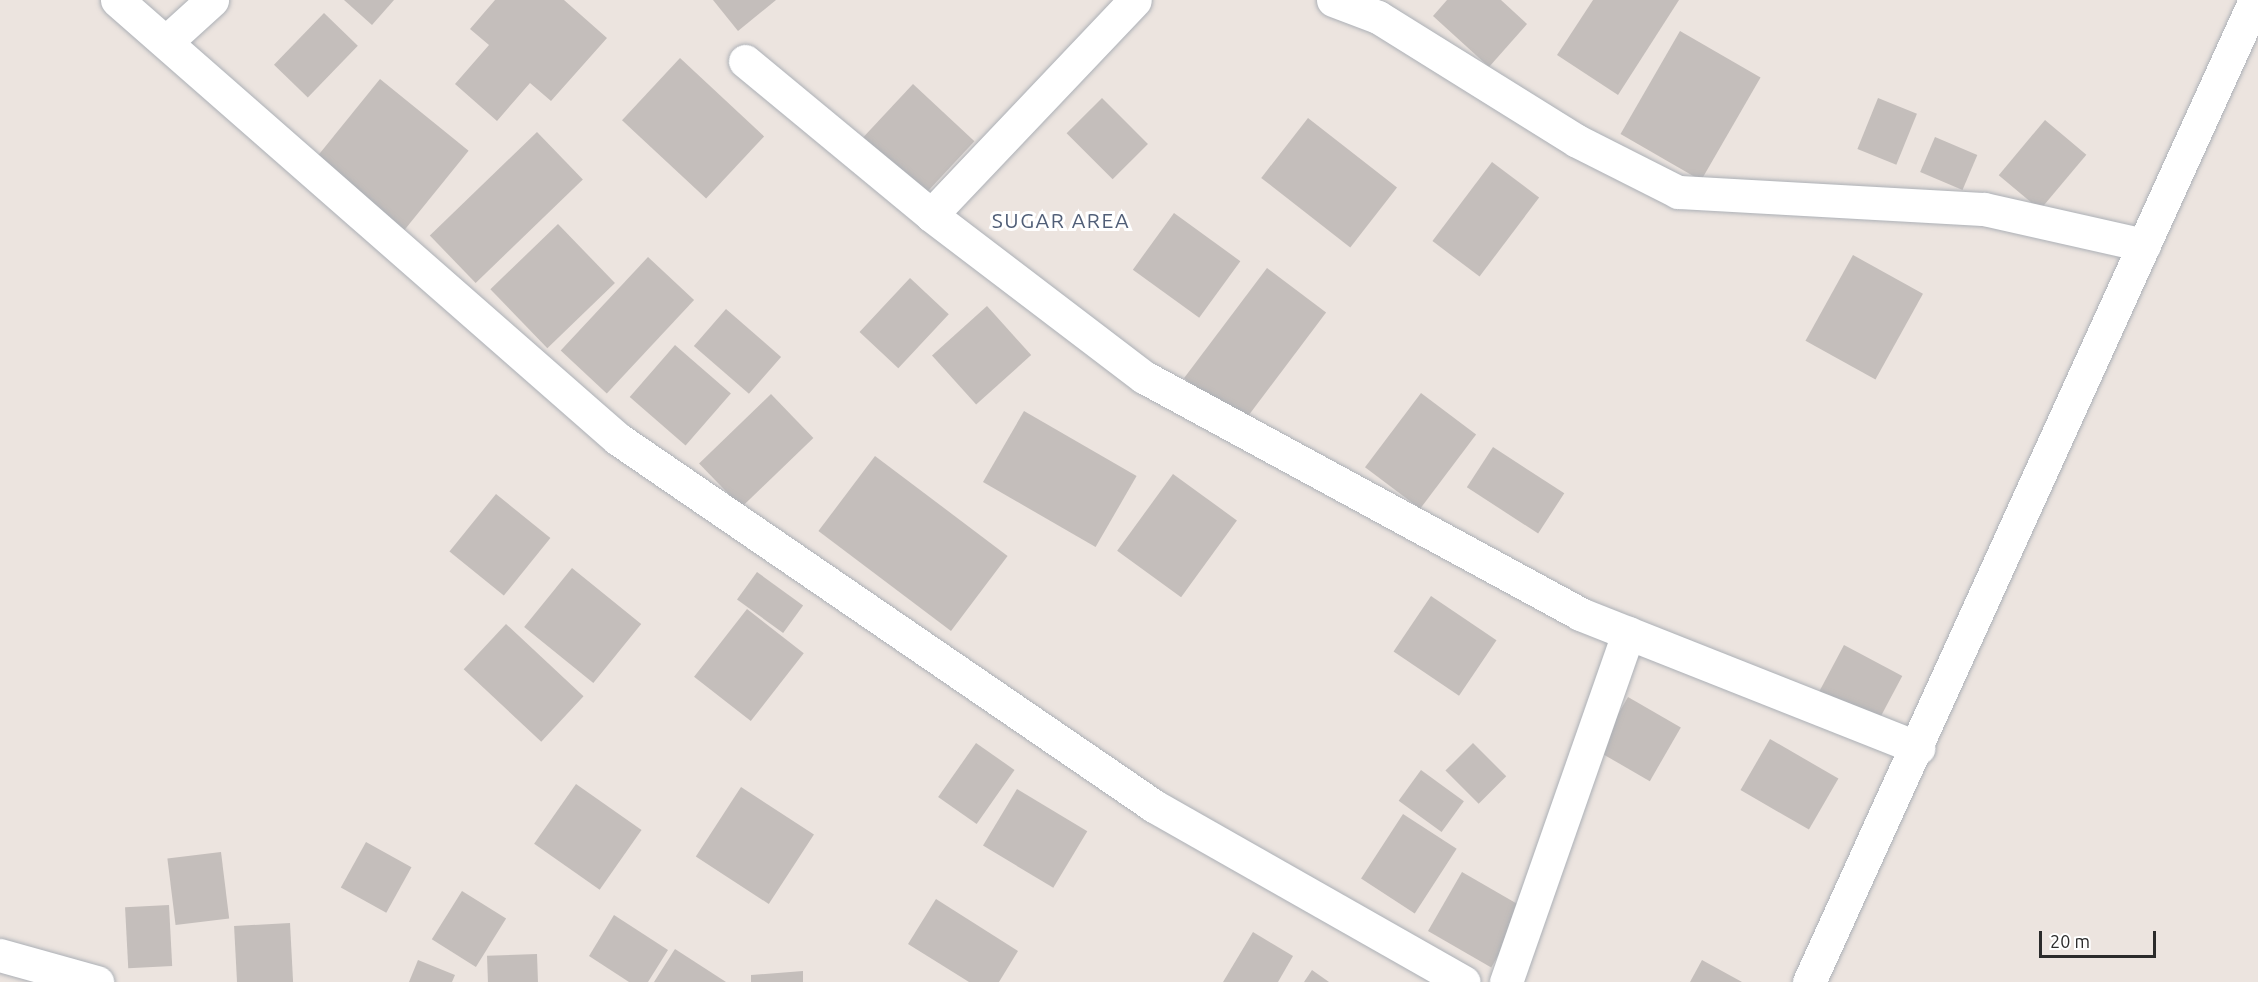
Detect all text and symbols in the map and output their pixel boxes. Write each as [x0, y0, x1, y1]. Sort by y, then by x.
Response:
district label: SUGAR AREA [992, 207, 1130, 233]
scale bar [2042, 919, 2159, 957]
text: 20 m [2050, 931, 2090, 951]

